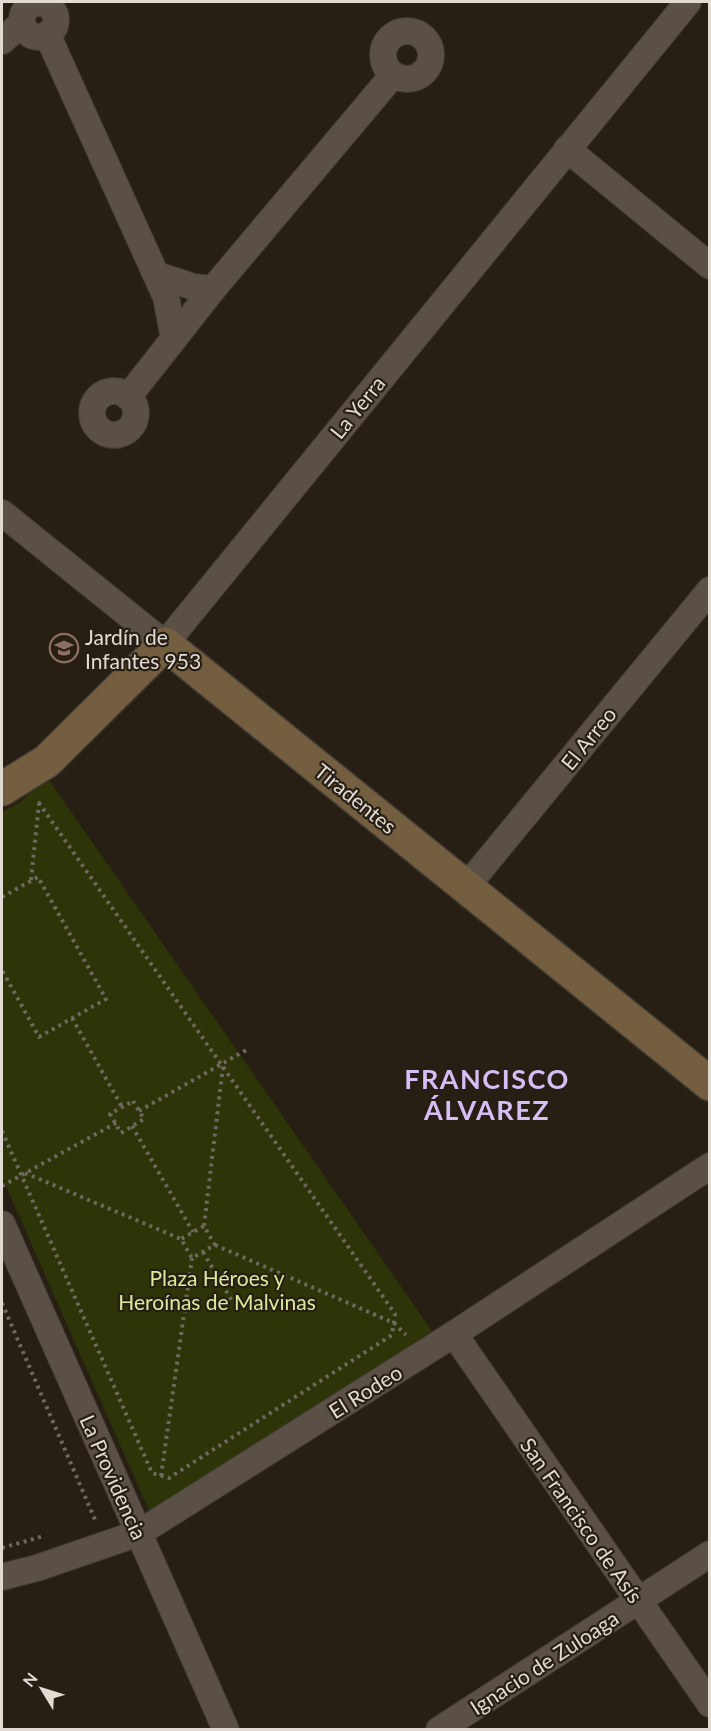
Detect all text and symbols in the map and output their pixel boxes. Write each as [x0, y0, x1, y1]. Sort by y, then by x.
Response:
street label: La Yerra [324, 371, 390, 443]
place label: Jardín de Infantes 953 [85, 624, 201, 673]
school or university icon: Jardín de Infantes 953 [48, 632, 80, 664]
street label: El Arreo [555, 701, 621, 775]
street label: Tiradentes [310, 758, 402, 838]
district label: FRANCISCO ÁLVAREZ [404, 1062, 570, 1126]
park label: Plaza Héroes y Heroínas de Malvinas [118, 1265, 316, 1314]
street label: El Rodeo [324, 1359, 406, 1423]
street label: La Providencia [75, 1411, 153, 1543]
street label: San Francisco de Asís [516, 1433, 648, 1607]
street label: Ignacio de Zuloaga [465, 1605, 623, 1719]
north arrow [12, 1659, 72, 1719]
text: N [19, 1669, 41, 1690]

